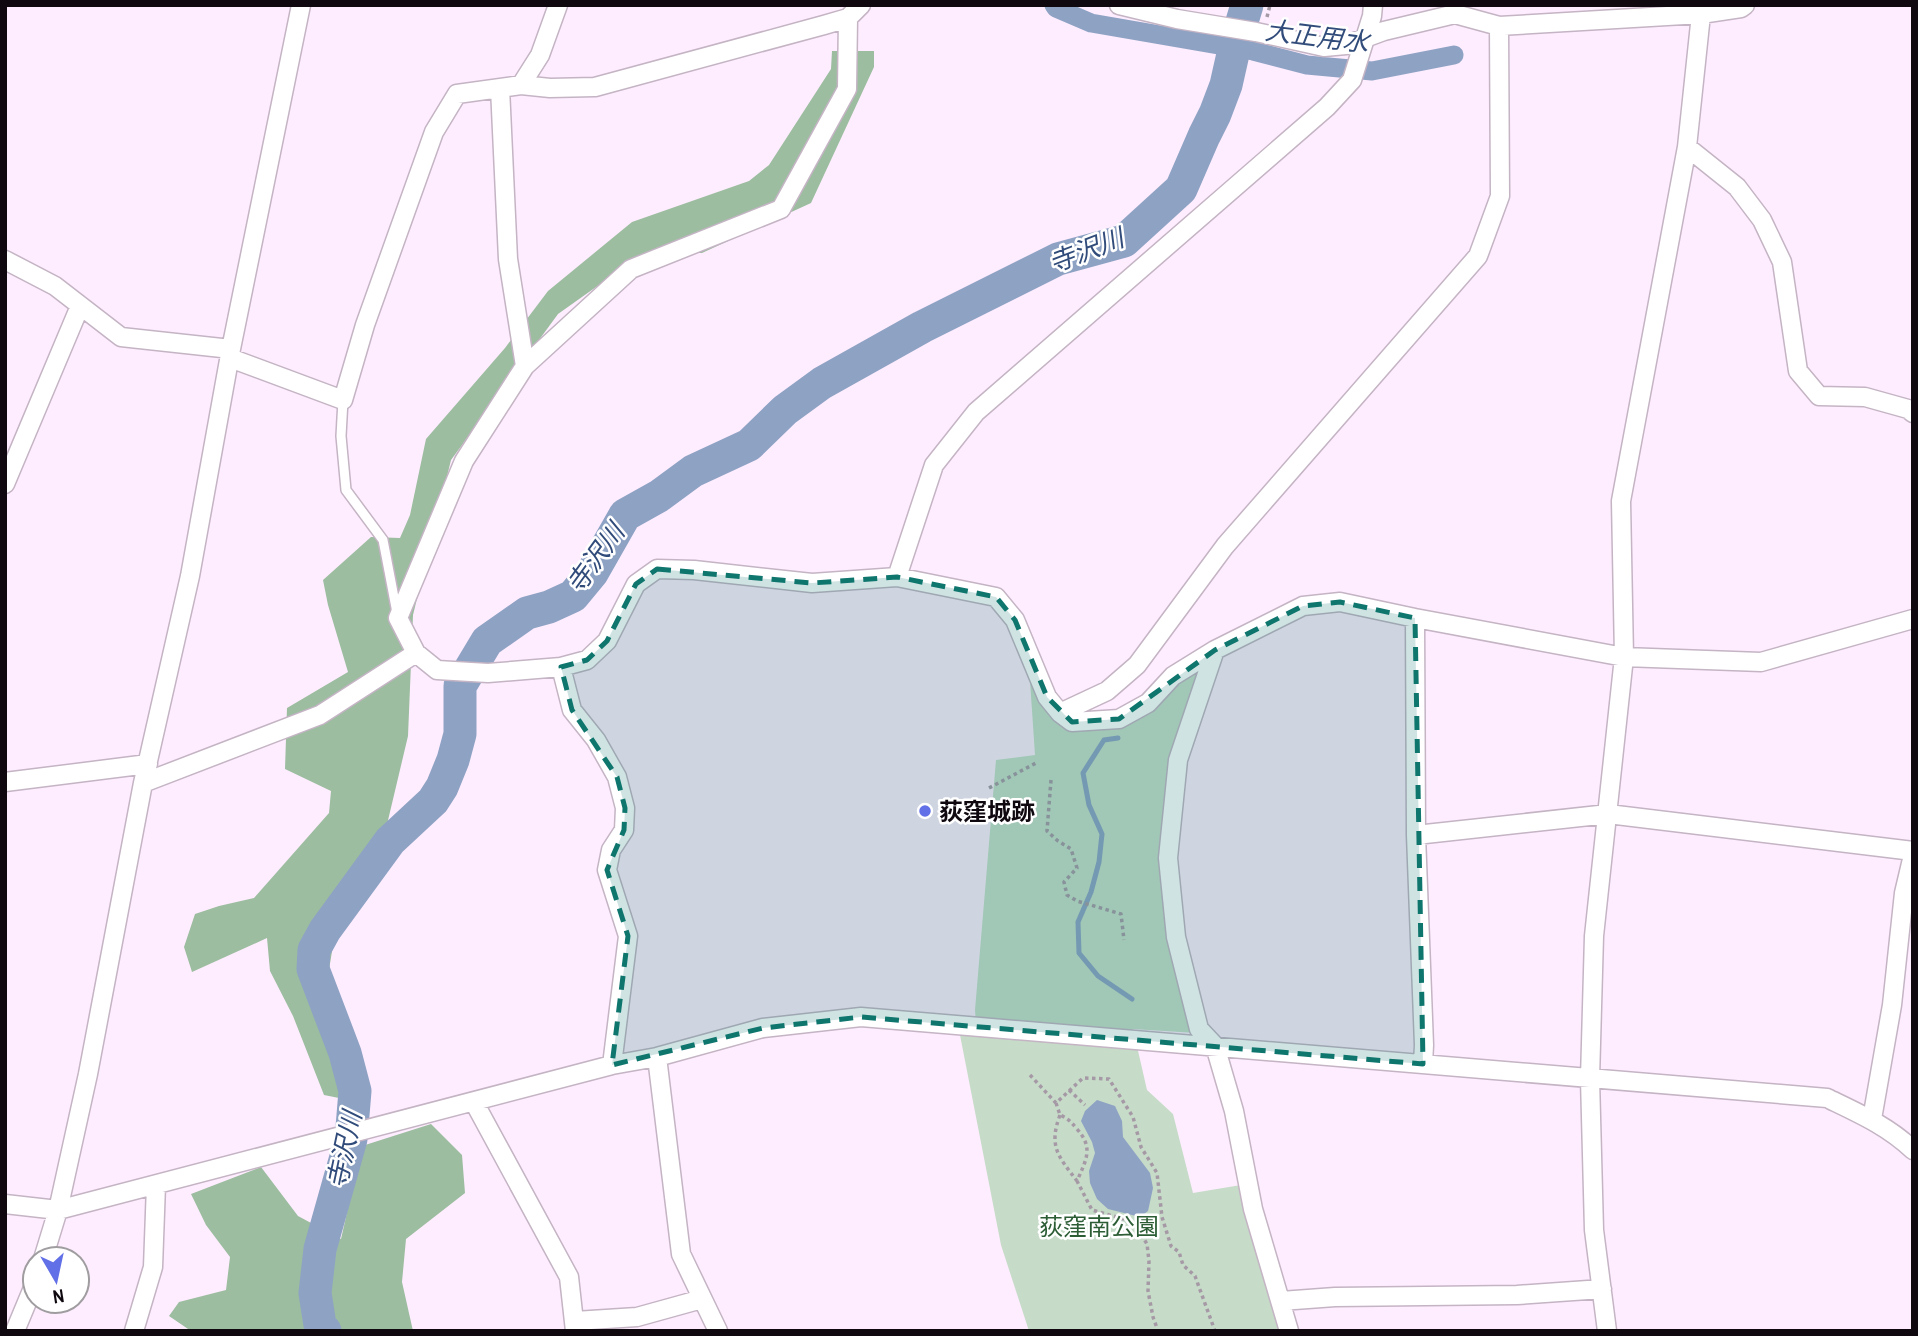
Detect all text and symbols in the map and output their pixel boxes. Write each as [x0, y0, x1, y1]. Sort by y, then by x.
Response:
water label: 大正用水 [1263, 12, 1374, 60]
water label: 寺沢川 [1043, 219, 1131, 280]
water label: 寺沢川 [558, 514, 634, 600]
place label: 荻窪城跡 [939, 795, 1035, 827]
marker: 荻窪城跡 [917, 803, 933, 819]
water label: 寺沢川 [319, 1105, 370, 1192]
park label: 荻窪南公園 [1039, 1210, 1159, 1242]
north arrow [21, 1245, 91, 1315]
text: N [51, 1283, 66, 1311]

